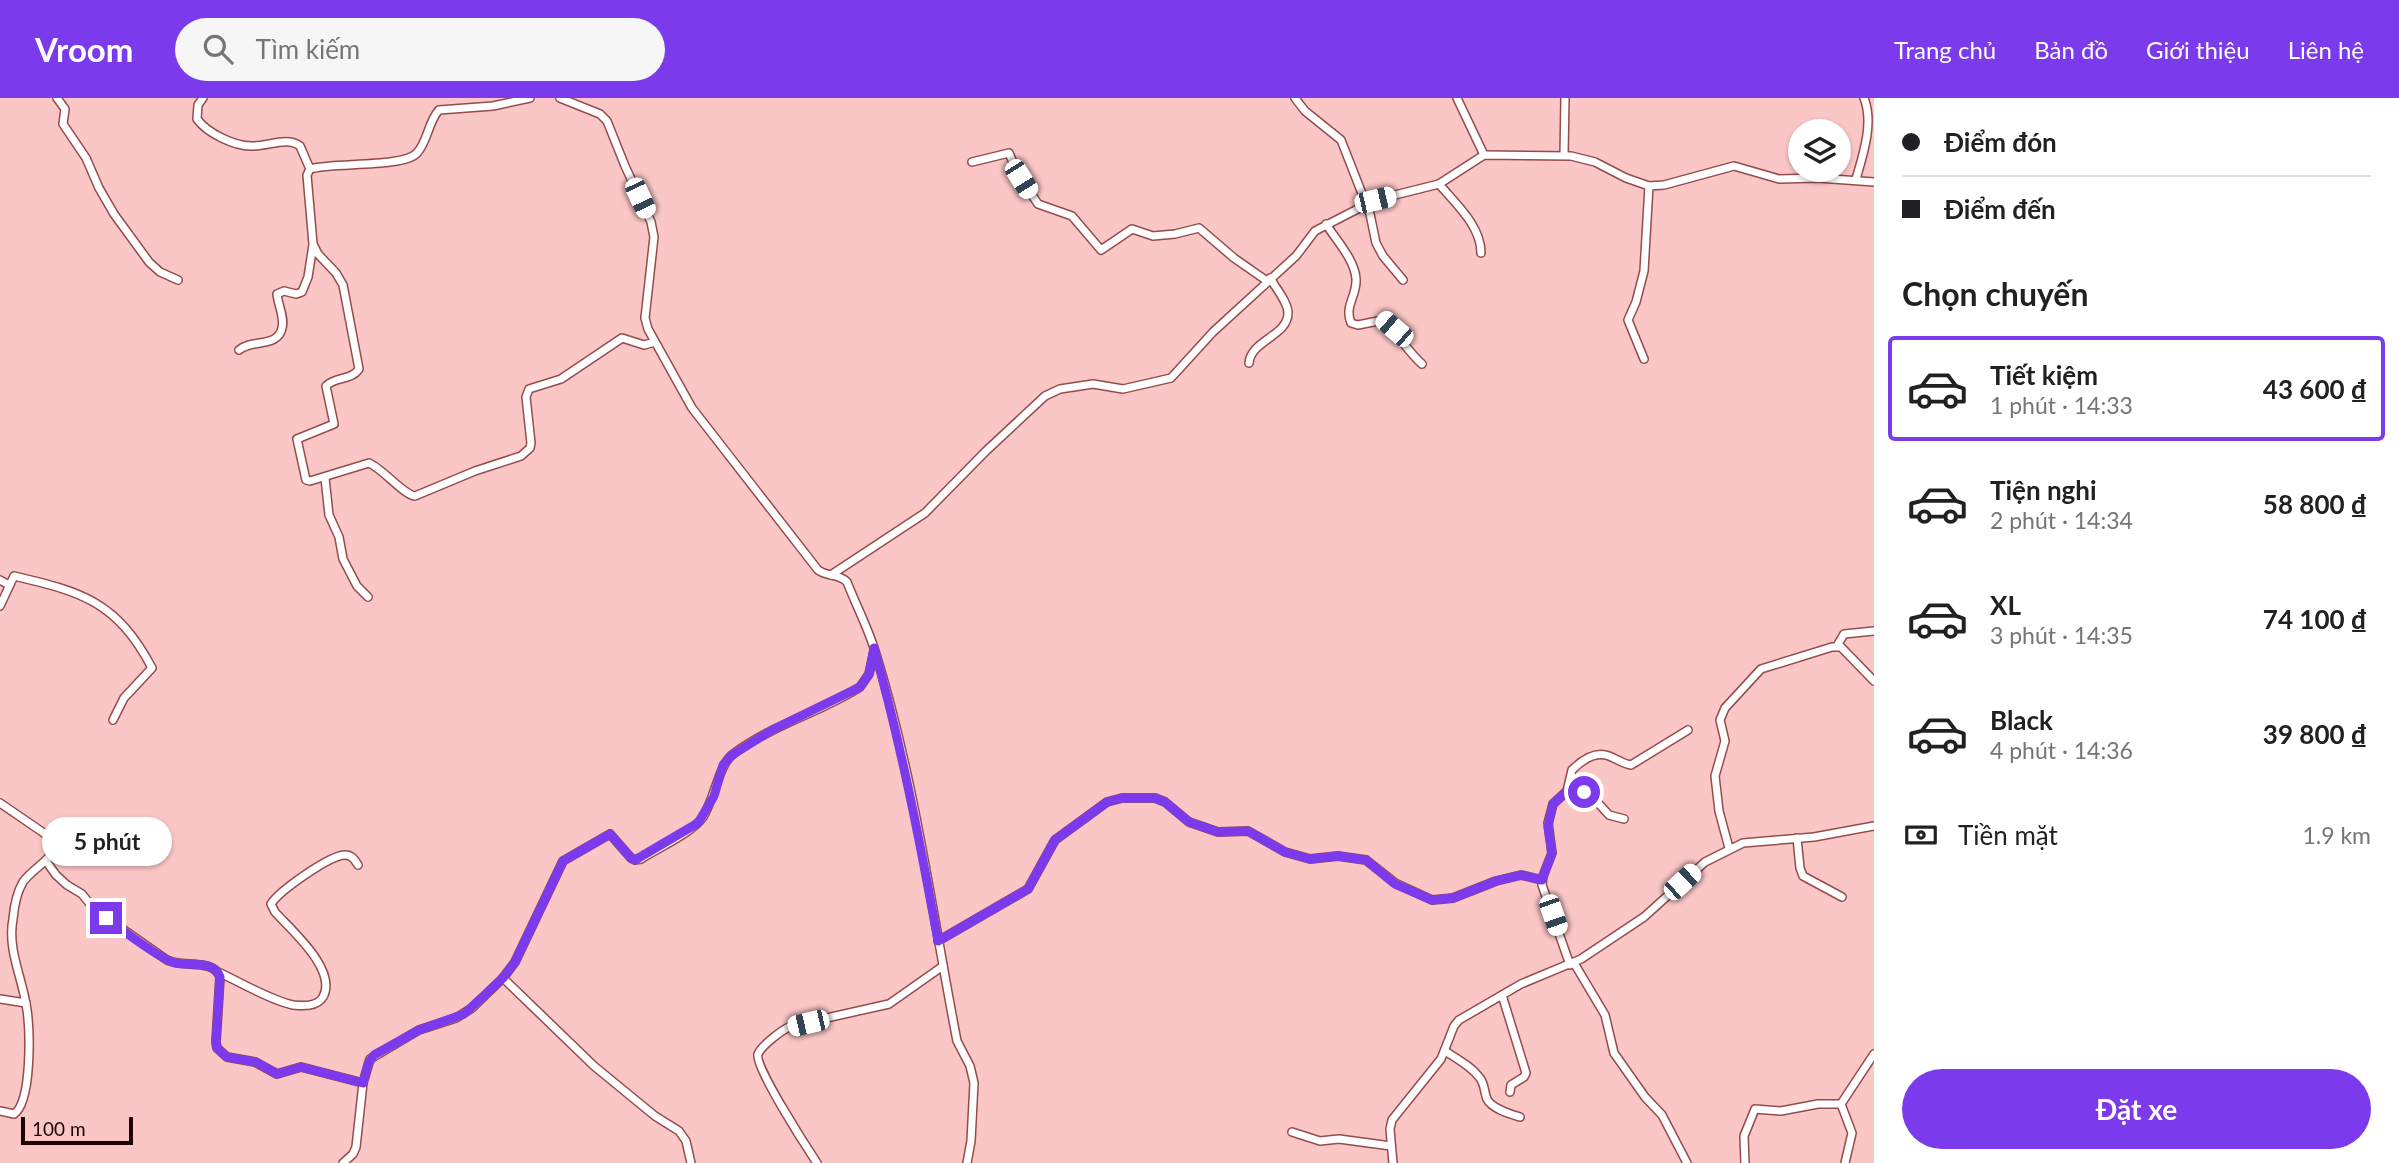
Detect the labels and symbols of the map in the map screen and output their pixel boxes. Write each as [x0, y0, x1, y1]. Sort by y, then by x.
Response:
car [1001, 156, 1042, 202]
car [622, 175, 659, 221]
car [1353, 185, 1398, 215]
car [1372, 307, 1417, 351]
route start [1568, 776, 1600, 808]
callout: 5 phút [41, 816, 171, 866]
car [1660, 860, 1705, 904]
car [1537, 892, 1570, 938]
route end [90, 902, 122, 934]
car [786, 1008, 831, 1038]
scale bar [21, 1114, 133, 1146]

